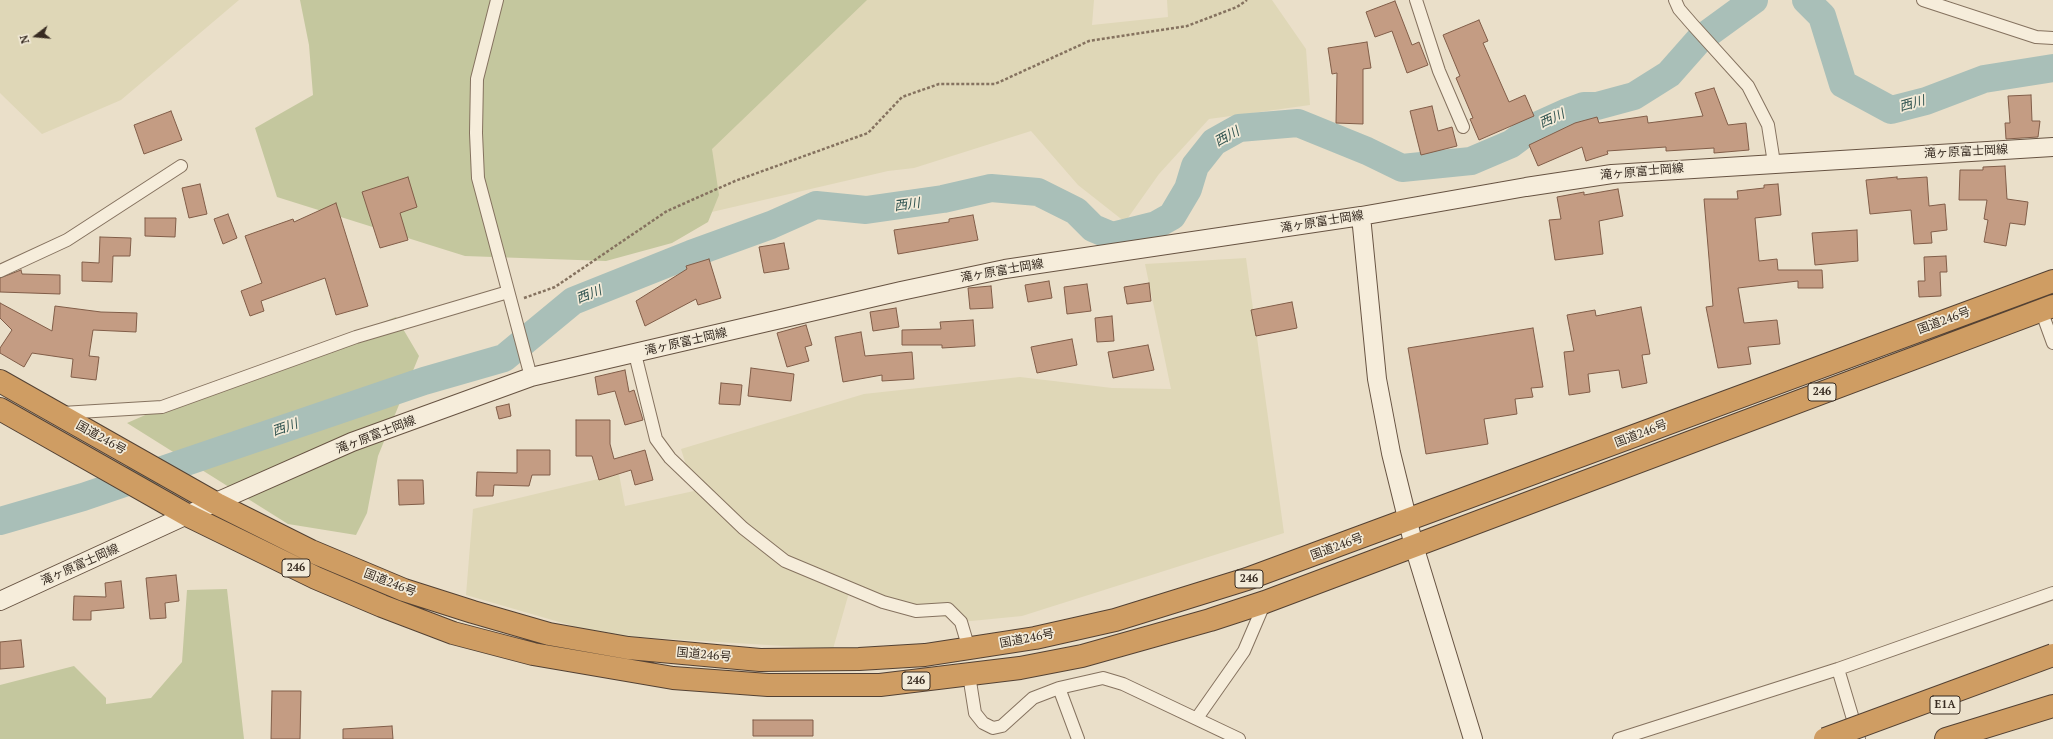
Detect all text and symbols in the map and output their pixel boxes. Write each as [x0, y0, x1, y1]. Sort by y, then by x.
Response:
north arrow [16, 16, 56, 56]
text: N [17, 33, 32, 45]
water label: 西川 [1897, 93, 1927, 115]
water label: 西川 [1537, 107, 1567, 131]
water label: 西川 [1212, 124, 1242, 150]
street label: 滝ヶ原富士岡線 [1924, 143, 2008, 161]
street label: 滝ヶ原富士岡線 [1600, 161, 1684, 183]
water label: 西川 [893, 195, 921, 215]
street label: 滝ヶ原富士岡線 [1279, 208, 1365, 236]
street label: 滝ヶ原富士岡線 [959, 257, 1045, 285]
water label: 西川 [574, 283, 604, 307]
street label: 国道246号 [1916, 305, 1972, 337]
street label: 滝ヶ原富士岡線 [643, 326, 729, 358]
road number: 246 [1808, 383, 1836, 401]
street label: 滝ヶ原富士岡線 [334, 413, 418, 457]
water label: 西川 [270, 416, 300, 440]
street label: 国道246号 [1613, 417, 1669, 451]
street label: 国道246号 [73, 418, 129, 458]
street label: 国道246号 [1309, 531, 1365, 563]
street label: 滝ヶ原富士岡線 [39, 541, 121, 589]
road number: 246 [282, 559, 310, 577]
street label: 国道246号 [362, 566, 418, 600]
road number: 246 [1235, 570, 1263, 588]
street label: 国道246号 [999, 627, 1055, 651]
street label: 国道246号 [676, 645, 732, 665]
road number: 246 [902, 672, 930, 690]
road number: E1A [1930, 696, 1960, 714]

